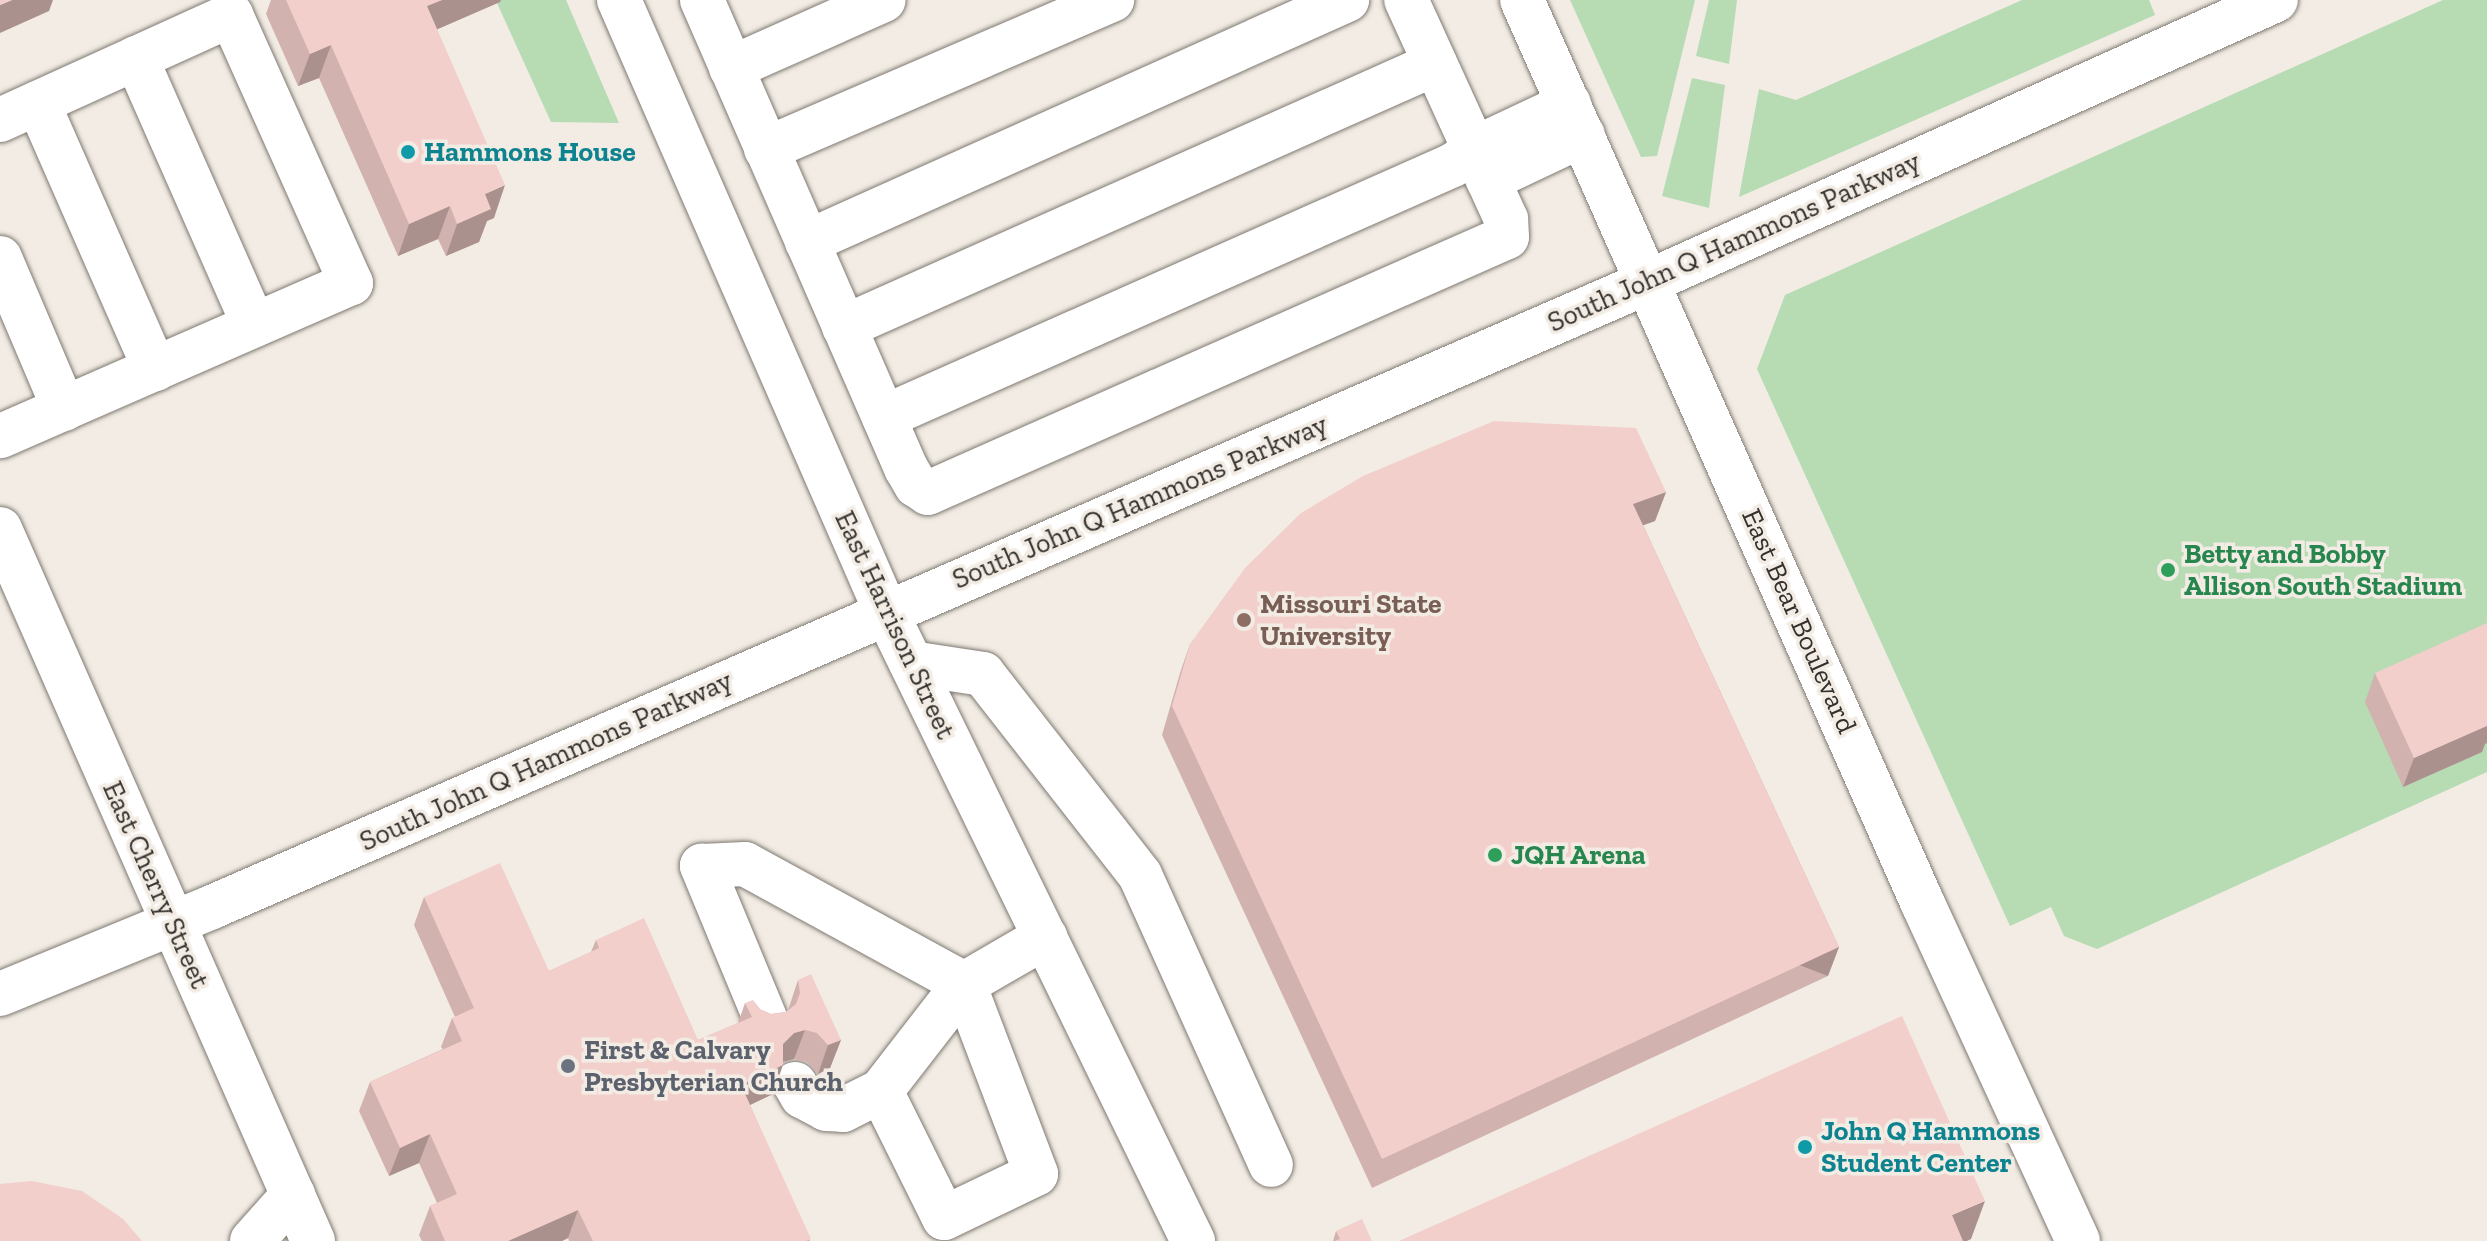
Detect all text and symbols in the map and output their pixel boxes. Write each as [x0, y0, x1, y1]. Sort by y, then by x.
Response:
place label: Hammons House [424, 135, 636, 169]
marker: Hammons House [399, 143, 417, 161]
street label: South John Q Hammons Parkway [1542, 144, 1926, 340]
street label: South John Q Hammons Parkway [947, 407, 1333, 597]
street label: East Bear Boulevard [1734, 503, 1864, 739]
street label: East Harrison Street [827, 506, 963, 744]
place label: Betty and Bobby Allison South Stadium [2184, 537, 2462, 603]
marker: Betty and Bobby Allison South Stadium [2159, 561, 2177, 579]
place label: Missouri State University [1260, 587, 1442, 653]
marker: Missouri State University [1235, 611, 1253, 629]
street label: South John Q Hammons Parkway [354, 663, 738, 859]
street label: East Cherry Street [95, 776, 217, 994]
place label: JQH Arena [1511, 838, 1647, 872]
marker: JQH Arena [1486, 846, 1504, 864]
place label: First & Calvary Presbyterian Church [584, 1033, 843, 1099]
marker: First & Calvary Presbyterian Church [559, 1057, 577, 1075]
place label: John Q Hammons Student Center [1821, 1114, 2040, 1180]
marker: John Q Hammons Student Center [1796, 1138, 1814, 1156]

